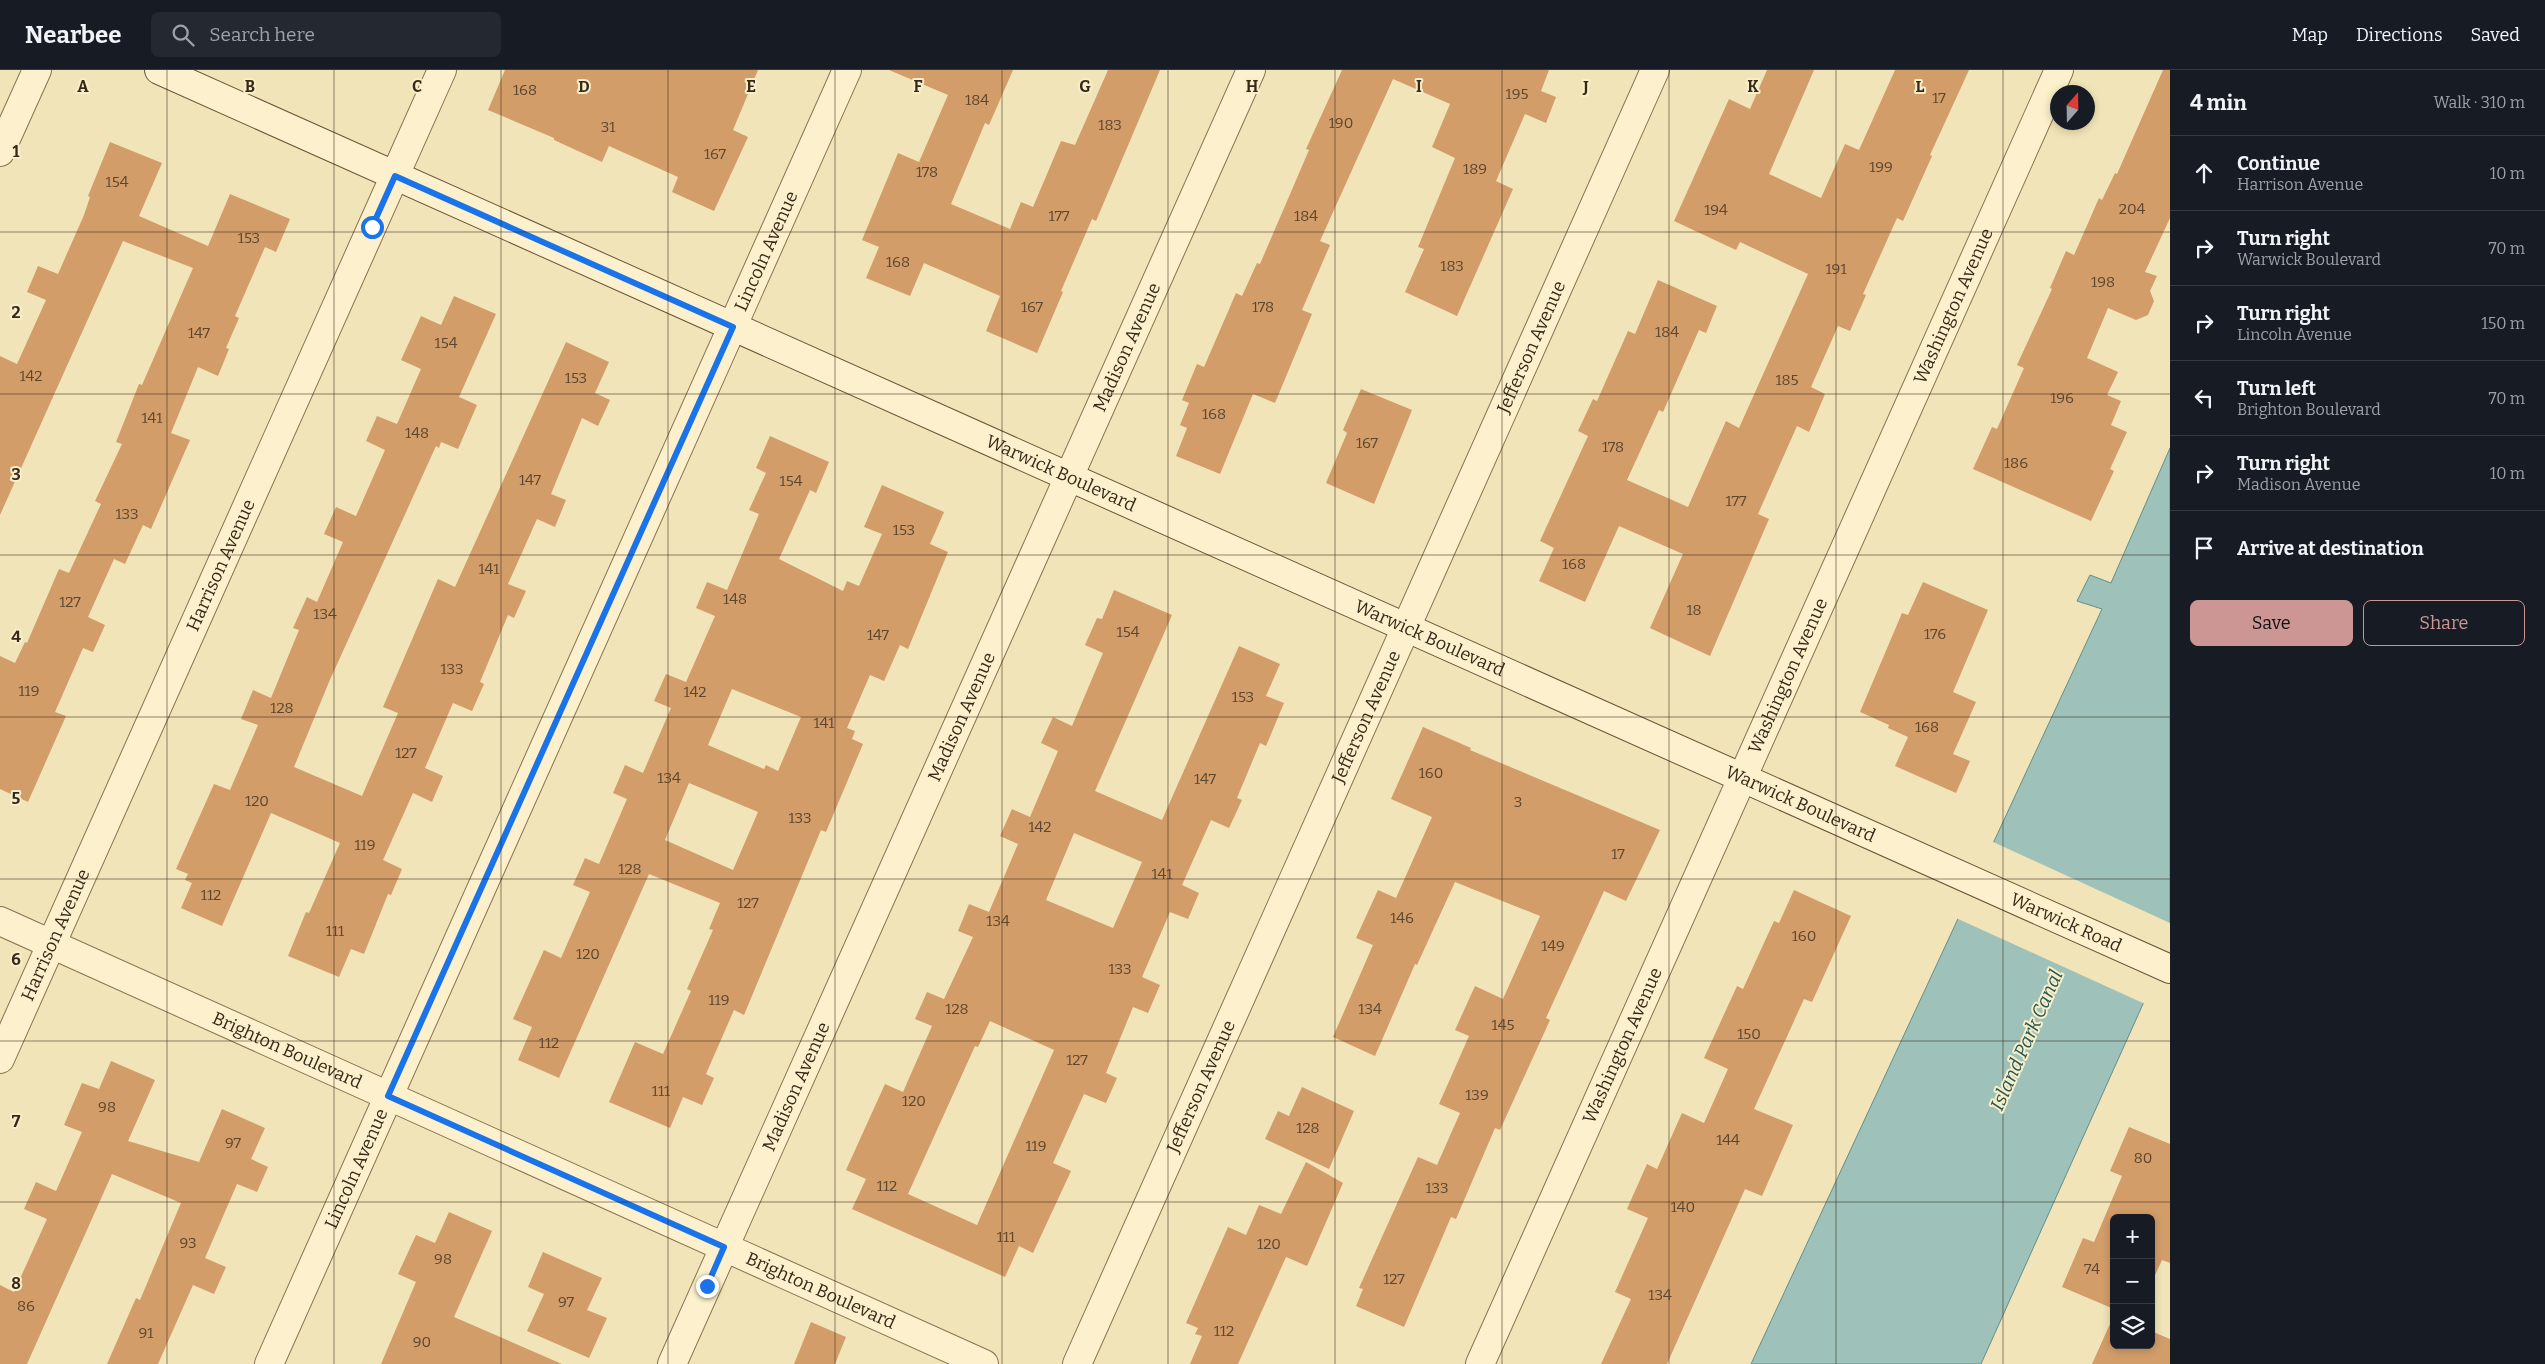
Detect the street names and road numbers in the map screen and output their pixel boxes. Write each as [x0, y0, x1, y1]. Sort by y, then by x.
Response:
street label: Lincoln Avenue [730, 187, 803, 314]
street label: Washington Avenue [1909, 225, 1998, 387]
street label: Jefferson Avenue [1492, 277, 1570, 417]
street label: Madison Avenue [1089, 279, 1165, 415]
street label: Warwick Boulevard [982, 430, 1140, 516]
street label: Harrison Avenue [182, 496, 260, 634]
street label: Washington Avenue [1744, 594, 1832, 757]
street label: Warwick Boulevard [1351, 595, 1509, 681]
street label: Jefferson Avenue [1327, 647, 1405, 787]
street label: Madison Avenue [923, 649, 1000, 785]
street label: Warwick Boulevard [1722, 761, 1879, 847]
street label: Harrison Avenue [16, 866, 95, 1004]
street label: Warwick Road [2007, 888, 2125, 957]
street label: Washington Avenue [1578, 964, 1667, 1127]
street label: Brighton Boulevard [209, 1007, 366, 1094]
street label: Jefferson Avenue [1161, 1017, 1240, 1157]
street label: Madison Avenue [758, 1019, 835, 1154]
street label: Lincoln Avenue [320, 1105, 393, 1232]
street label: Brighton Boulevard [742, 1247, 899, 1334]

